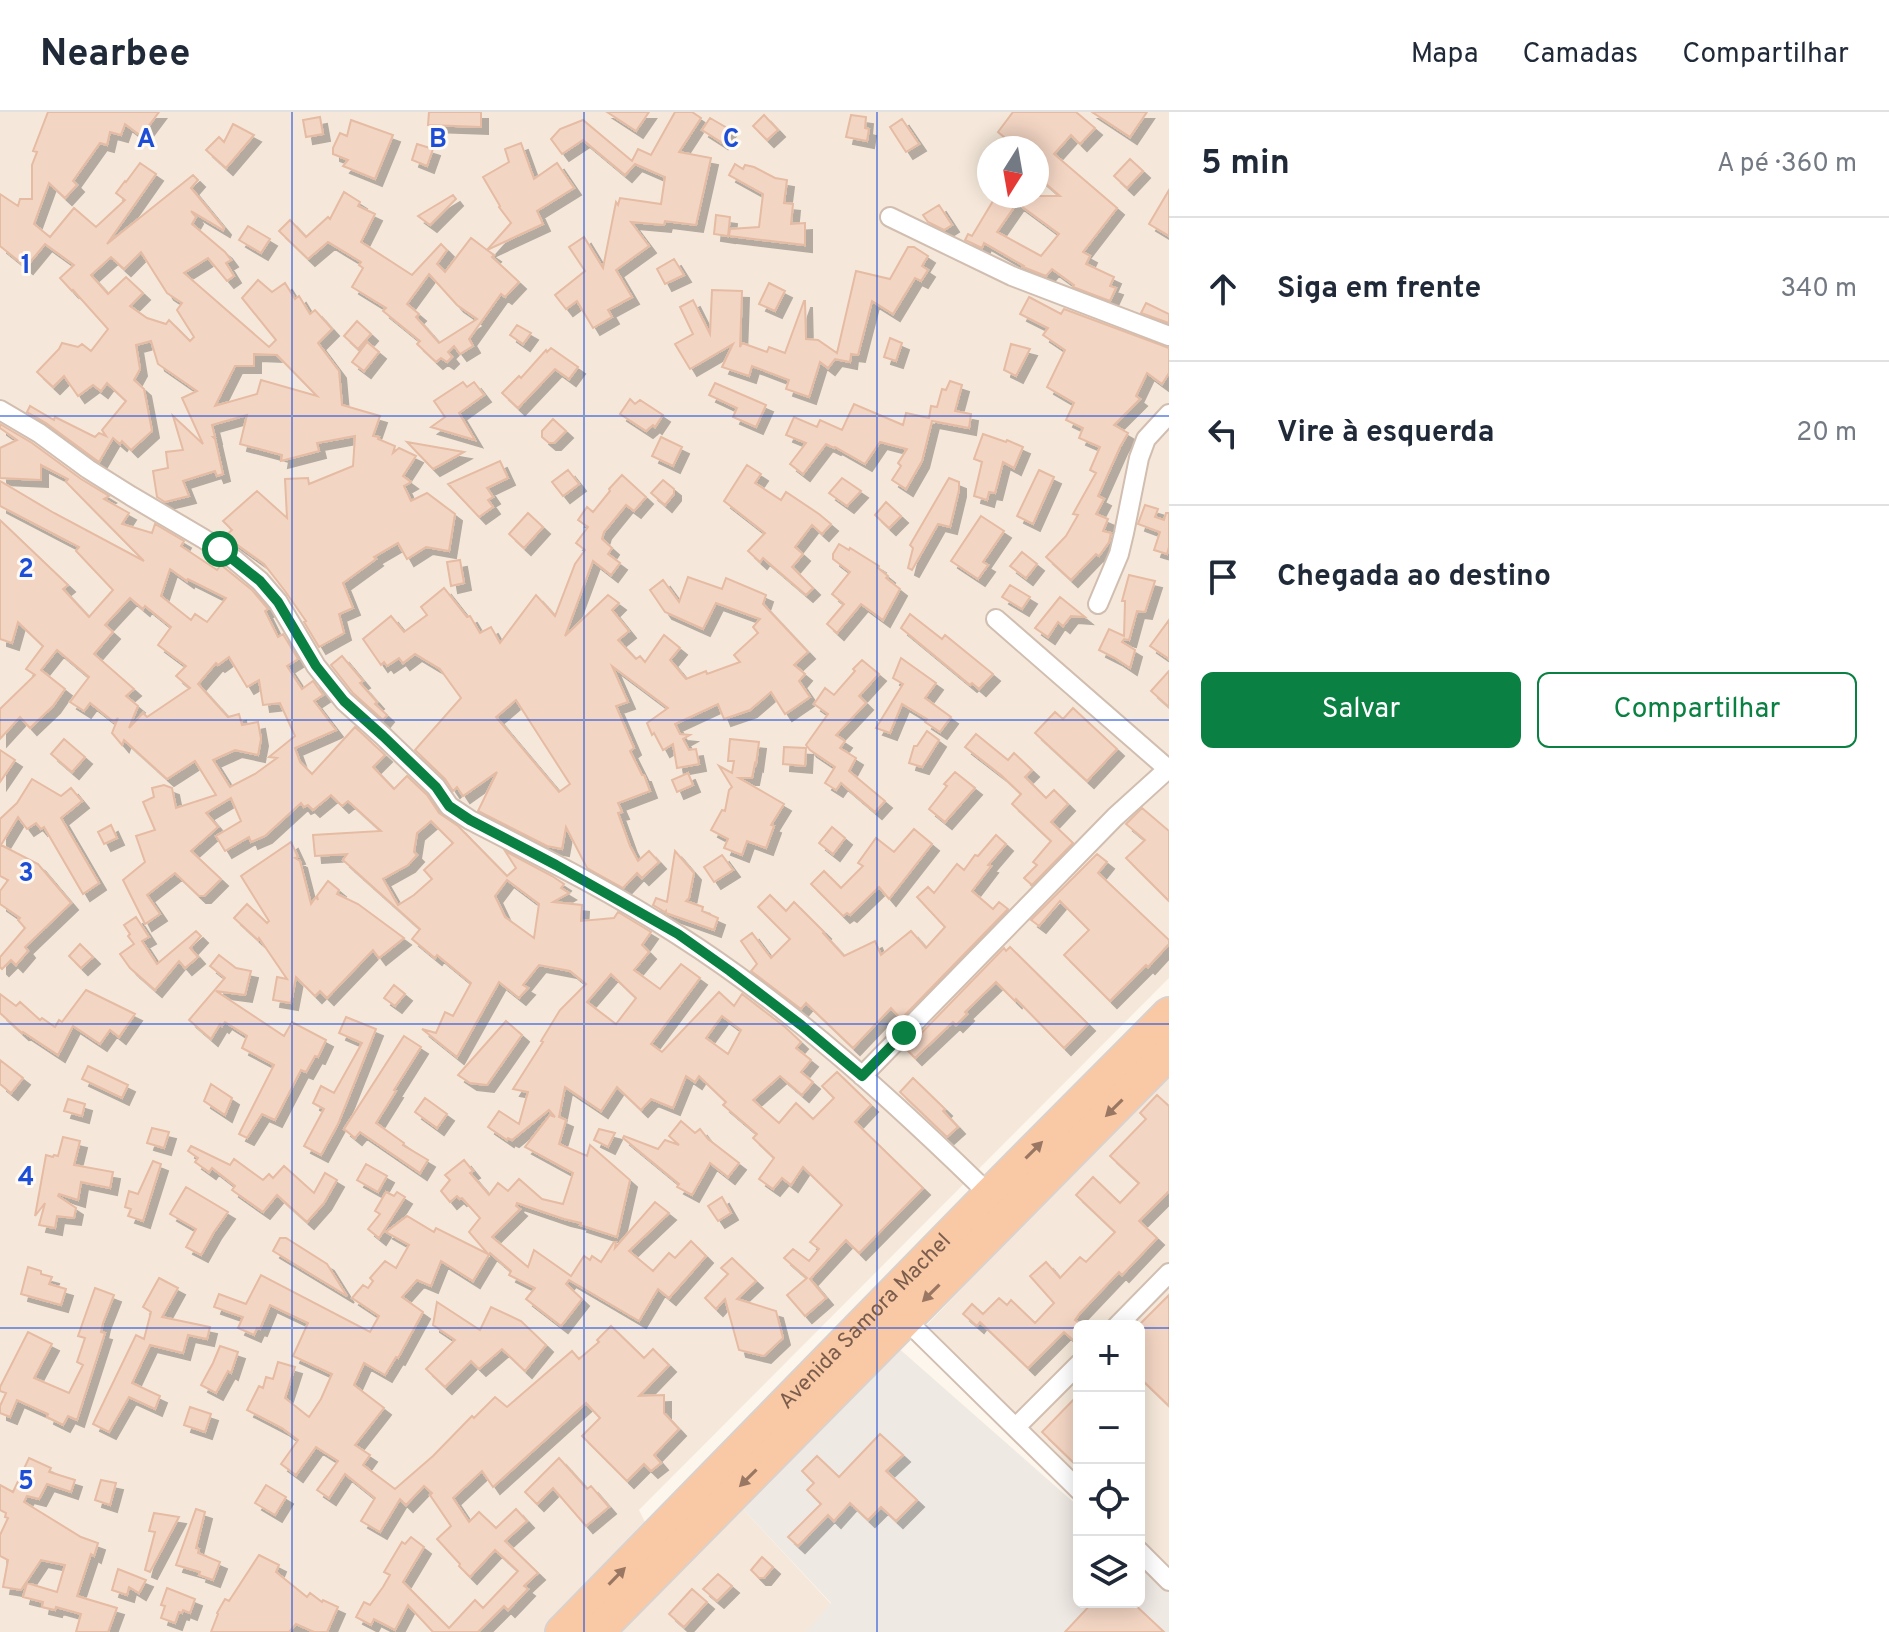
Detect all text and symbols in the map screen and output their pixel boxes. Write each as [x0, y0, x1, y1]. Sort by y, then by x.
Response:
text: Nearbee [40, 31, 190, 80]
text: Mapa [1411, 37, 1478, 73]
text: Camadas [1522, 37, 1638, 73]
text: Compartilhar [1682, 37, 1849, 73]
text: A [137, 124, 155, 157]
text: B [429, 124, 447, 157]
text: C [723, 124, 739, 157]
north arrow [977, 136, 1049, 208]
text: 5 min [1201, 143, 1290, 186]
text: A pé · 360 m [1717, 148, 1857, 181]
text: 1 [21, 250, 31, 283]
icon: ahead [1201, 267, 1245, 311]
text: Siga em frente [1277, 271, 1481, 308]
text: 340 m [1780, 273, 1857, 306]
icon: left [1201, 411, 1245, 455]
text: Vire à esquerda [1277, 415, 1494, 452]
text: 20 m [1796, 417, 1857, 450]
route start [202, 531, 238, 567]
text: 2 [18, 554, 34, 587]
icon: arrive [1201, 555, 1245, 599]
text: Chegada ao destino [1277, 559, 1551, 596]
button: Salvar [1201, 672, 1521, 748]
button: Compartilhar [1537, 672, 1857, 748]
text: 3 [18, 858, 34, 891]
route end [886, 1015, 922, 1051]
one-way arrow [1105, 1098, 1124, 1117]
one-way arrow [1024, 1141, 1042, 1160]
text: 4 [18, 1162, 34, 1195]
street label: Avenida Samora Machel [773, 1228, 957, 1415]
one-way arrow [922, 1283, 941, 1302]
map controls [1073, 1320, 1145, 1608]
button: + [1073, 1320, 1145, 1392]
button: − [1073, 1392, 1145, 1464]
button: locate [1073, 1464, 1145, 1536]
text: 5 [18, 1466, 34, 1499]
one-way arrow [740, 1468, 758, 1487]
button: layers [1073, 1536, 1145, 1608]
one-way arrow [607, 1567, 626, 1586]

